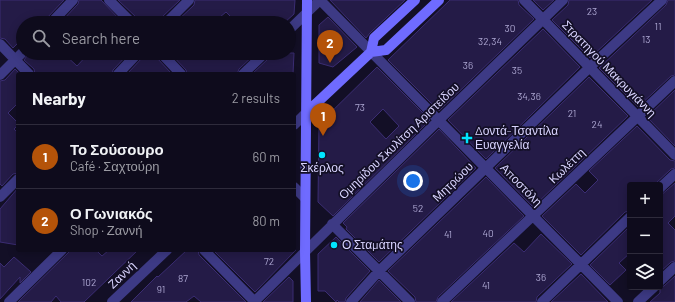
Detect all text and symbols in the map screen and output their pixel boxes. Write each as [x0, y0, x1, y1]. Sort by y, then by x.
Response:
house number: 23 [587, 5, 597, 17]
search box [16, 16, 296, 60]
street label: Στρατηγού Μακρυγιάννη [559, 17, 660, 120]
house number: 11 [654, 20, 662, 32]
house number: 30 [505, 22, 515, 34]
icon: search [30, 27, 52, 49]
text: Search here [62, 29, 140, 47]
pin: 2 [317, 30, 343, 63]
house number: 13 [642, 33, 650, 45]
house number: 32,34 [478, 35, 502, 47]
house number: 36 [463, 59, 473, 71]
house number: 35 [512, 64, 522, 76]
street label: Ομηρίδου Σκυλίτση Αριστείδου [335, 79, 462, 202]
text: Nearby [32, 88, 86, 108]
text: 2 results [232, 90, 280, 106]
house number: 34,36 [517, 90, 541, 102]
house number: 73 [355, 101, 365, 113]
pin: 1 [310, 103, 336, 136]
house number: 21 [568, 107, 576, 119]
house number: 24 [592, 118, 602, 130]
place label: Δοντά-Τσαντίλα Ευαγγελία [475, 123, 558, 152]
marker: Δοντά-Τσαντίλα Ευαγγελία [462, 133, 472, 143]
text: Το Σούσουρο [70, 140, 164, 158]
street label: Κωλέττη [545, 145, 588, 186]
text: 1 [43, 149, 47, 165]
text: 60 m [253, 149, 280, 165]
marker: Σκέρλος [317, 150, 327, 160]
text: Café · Σαχτούρη [70, 158, 160, 174]
street label: Μητρώου [429, 159, 476, 205]
place label: Σκέρλος [300, 160, 344, 175]
street label: Αποστόλη [497, 160, 545, 209]
your location [403, 171, 423, 191]
map controls [627, 182, 663, 290]
button: + [627, 182, 663, 218]
house number: 52 [413, 202, 423, 214]
text: Ο Γωνιακός [70, 204, 153, 222]
text: 2 [41, 213, 49, 229]
text: 80 m [253, 213, 280, 229]
button: − [627, 218, 663, 254]
text: Shop · Ζαννή [70, 222, 142, 238]
house number: 40 [482, 227, 494, 239]
house number: 41 [444, 228, 452, 240]
place label: Ο Σταμάτης [342, 237, 403, 252]
marker: Ο Σταμάτης [329, 240, 339, 250]
button: layers [627, 254, 663, 290]
house number: 72 [264, 255, 274, 267]
street label: Ζαννή [105, 258, 139, 291]
house number: 36 [536, 271, 546, 283]
house number: 87 [178, 272, 188, 284]
house number: 102 [82, 276, 96, 288]
house number: 41 [482, 279, 490, 291]
house number: 91 [157, 283, 165, 295]

